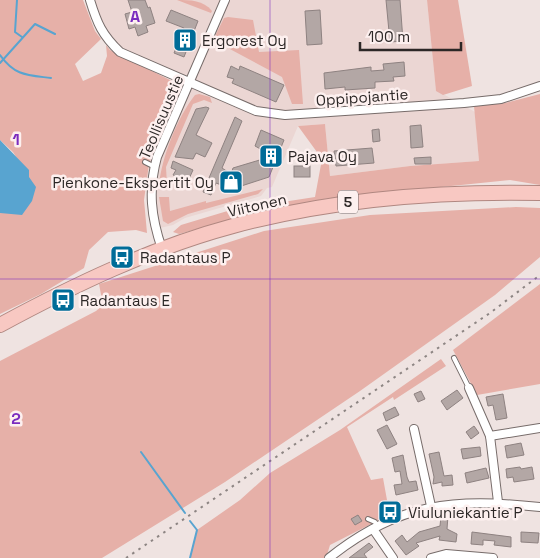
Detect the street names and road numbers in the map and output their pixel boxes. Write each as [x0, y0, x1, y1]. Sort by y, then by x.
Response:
street label: Teollisuustie [135, 72, 187, 162]
street label: Oppipojantie [315, 84, 409, 110]
street label: Viitonen [226, 189, 288, 221]
road number: 5 [338, 190, 358, 213]

